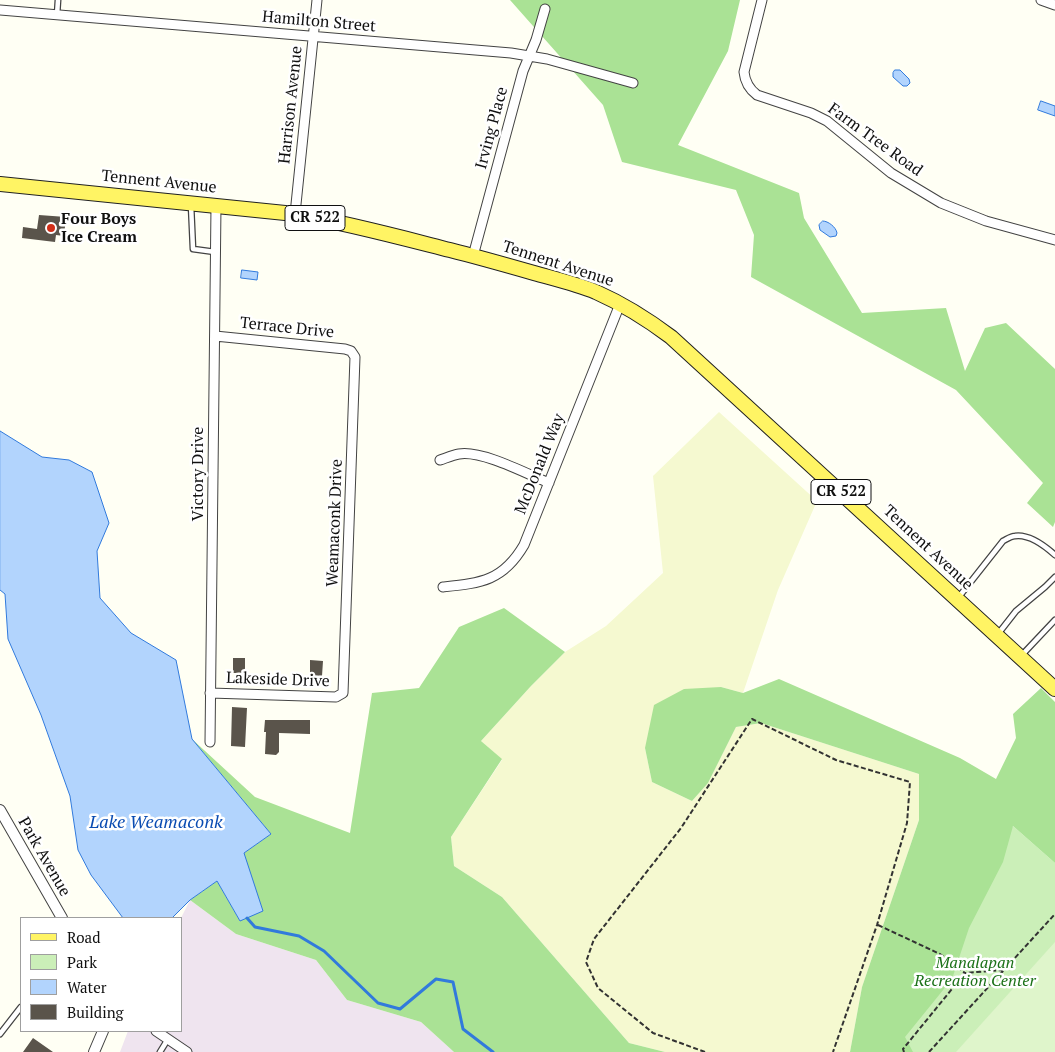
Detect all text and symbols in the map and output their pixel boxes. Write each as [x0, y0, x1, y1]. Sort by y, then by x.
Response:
street label: Hamilton Street [261, 7, 377, 37]
street label: Harrison Avenue [275, 45, 307, 165]
street label: Irving Place [472, 85, 512, 171]
street label: Farm Tree Road [824, 99, 926, 181]
street label: Tennent Avenue [100, 166, 218, 198]
road number: CR 522 [285, 206, 345, 230]
place label: Four Boys Ice Cream [61, 209, 137, 247]
marker: Four Boys Ice Cream [45, 222, 57, 234]
street label: Tennent Avenue [500, 237, 616, 291]
street label: Terrace Drive [239, 314, 335, 342]
street label: McDonald Way [511, 411, 569, 517]
street label: Victory Drive [188, 427, 208, 521]
street label: Weamaconk Drive [323, 459, 347, 587]
road number: CR 522 [811, 480, 871, 504]
street label: Tennent Avenue [879, 502, 977, 594]
street label: Lakeside Drive [226, 669, 330, 691]
water label: Lake Weamaconk [89, 812, 223, 834]
street label: Park Avenue [14, 814, 74, 900]
legend [20, 917, 182, 1032]
text: Road [67, 927, 100, 947]
text: Park [67, 952, 97, 972]
park label: Manalapan Recreation Center [914, 953, 1036, 991]
text: Water [67, 977, 106, 997]
text: Building [67, 1002, 124, 1022]

